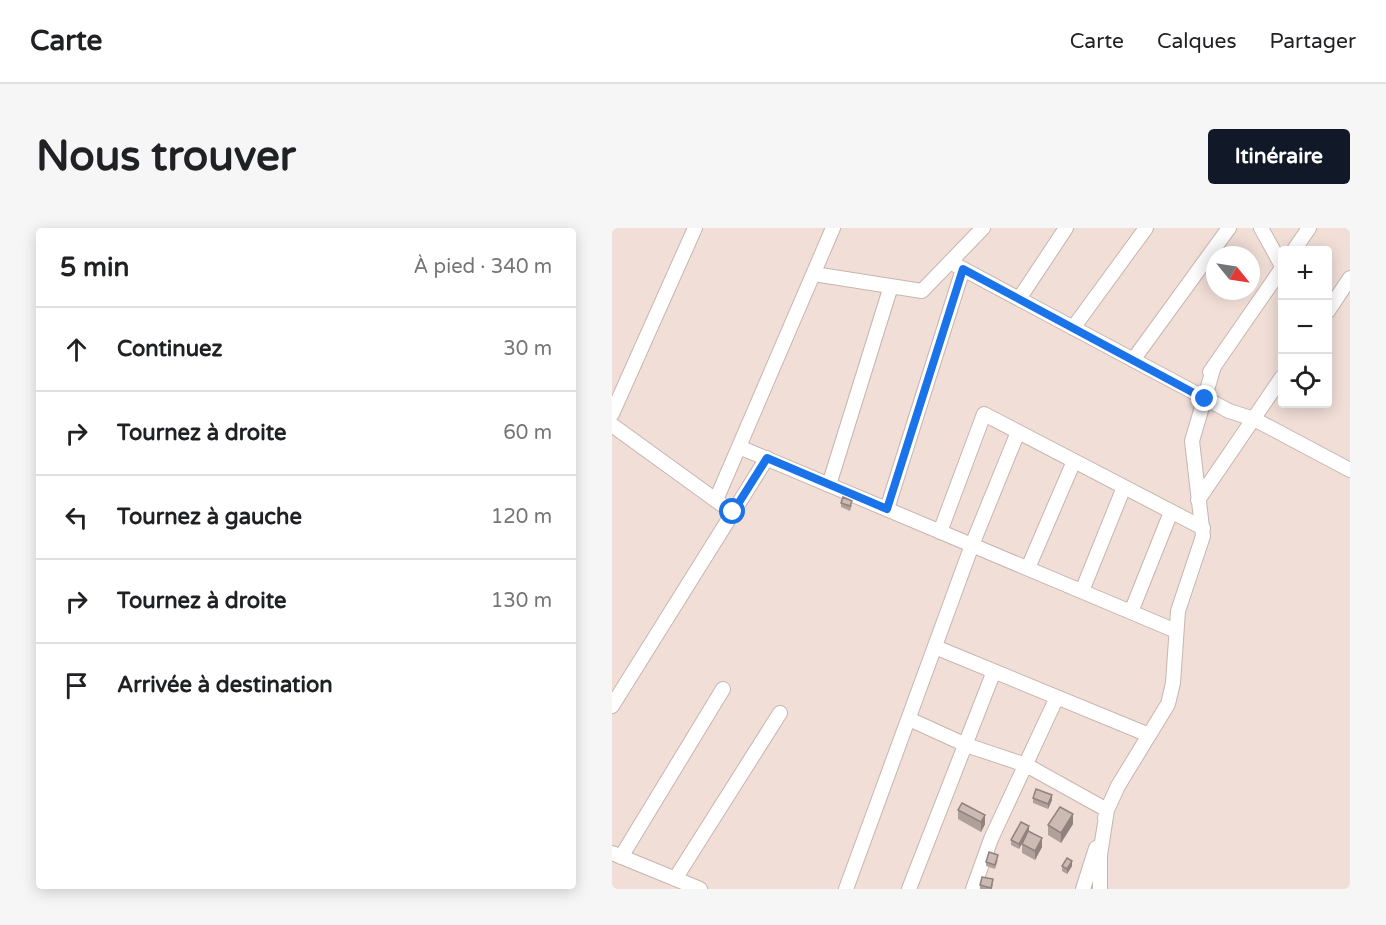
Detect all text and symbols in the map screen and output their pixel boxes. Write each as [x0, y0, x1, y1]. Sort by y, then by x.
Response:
text: Carte [30, 24, 102, 58]
text: Carte [1070, 29, 1124, 54]
text: Calques [1157, 29, 1237, 54]
text: Partager [1270, 29, 1356, 54]
button: Itinéraire [1208, 129, 1350, 184]
text: Nous trouver [36, 131, 296, 182]
north arrow [1206, 246, 1260, 300]
map controls [1278, 246, 1332, 408]
button: + [1278, 246, 1332, 300]
text: 5 min [60, 252, 129, 283]
text: À pied · 340 m [414, 255, 552, 279]
button: − [1278, 300, 1332, 354]
icon: ahead [60, 333, 93, 366]
text: Continuez [117, 336, 222, 362]
text: 30 m [503, 337, 552, 361]
button: locate [1278, 354, 1332, 408]
route end [1191, 385, 1217, 411]
icon: right [60, 417, 93, 450]
text: Tournez à droite [117, 420, 286, 446]
text: 60 m [503, 421, 552, 445]
route start [719, 498, 745, 524]
icon: left [60, 501, 93, 534]
text: Tournez à gauche [117, 504, 302, 530]
text: 120 m [491, 505, 552, 529]
icon: right [60, 585, 93, 618]
text: Tournez à droite [117, 588, 286, 614]
text: 130 m [491, 589, 552, 613]
icon: arrive [60, 669, 93, 702]
text: Arrivée à destination [117, 672, 333, 698]

